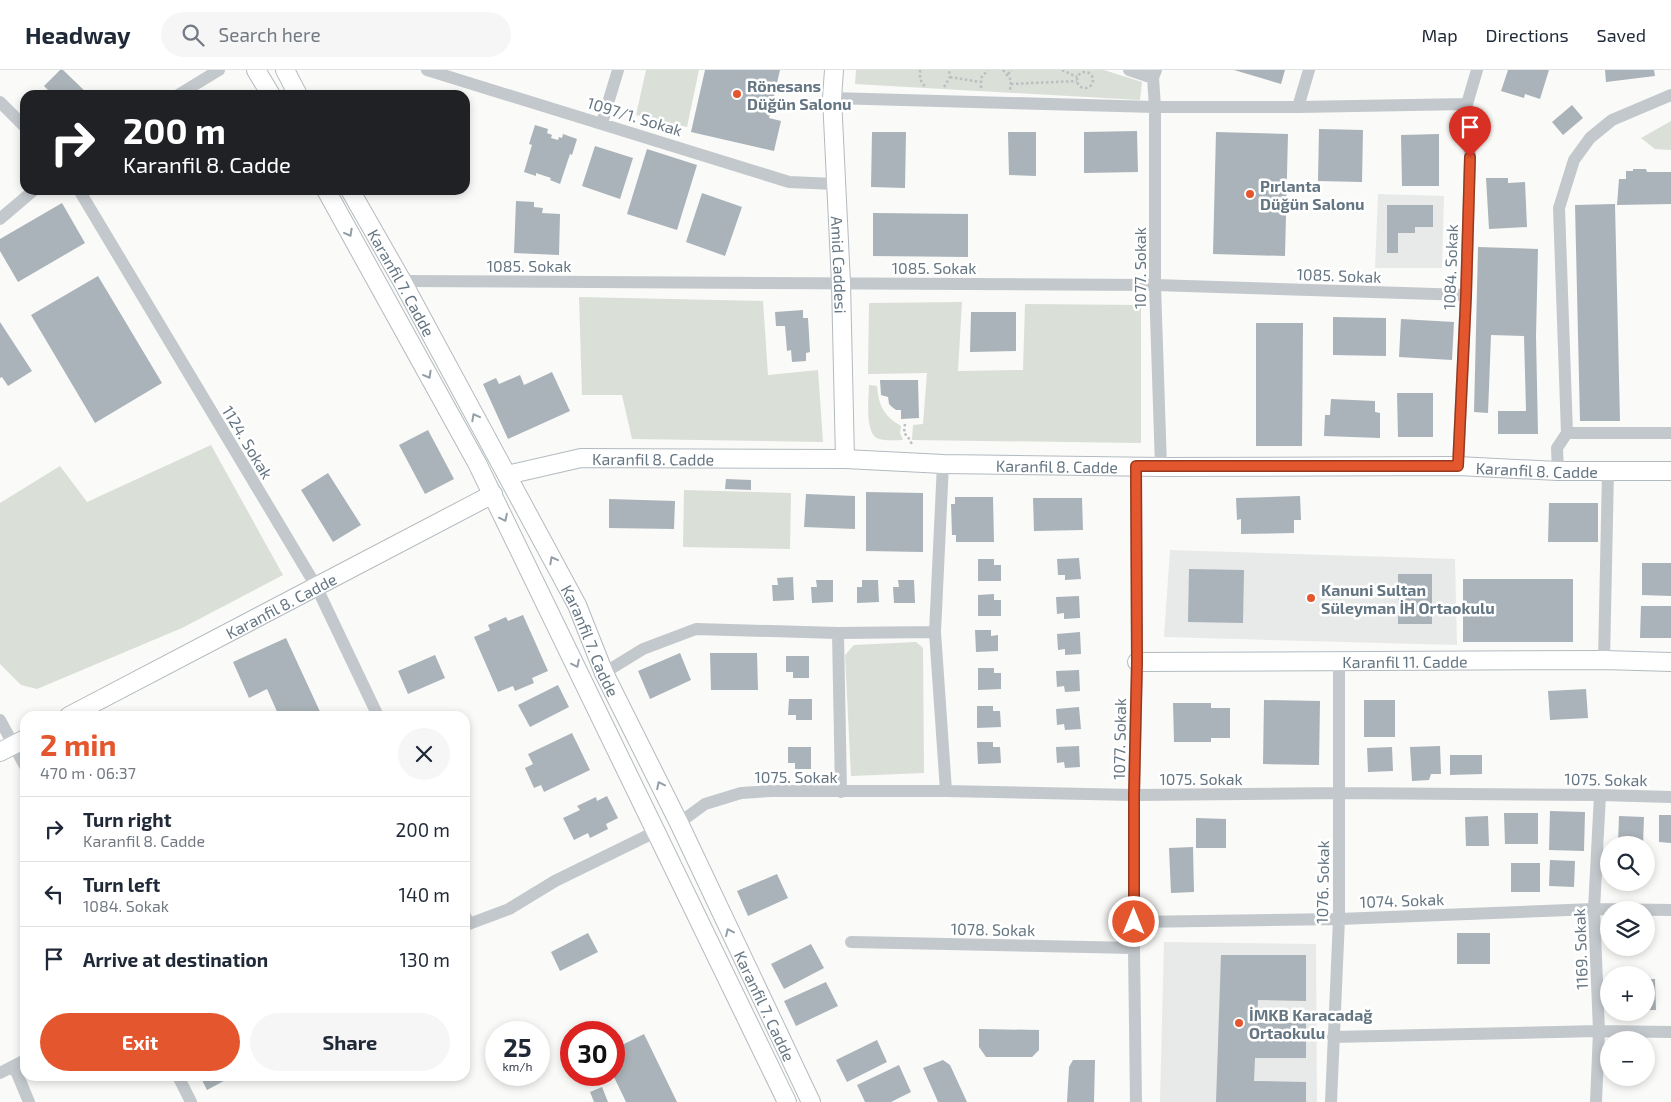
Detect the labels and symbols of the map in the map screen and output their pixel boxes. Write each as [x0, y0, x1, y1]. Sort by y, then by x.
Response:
place label: Rönesans Düğün Salonu [747, 76, 852, 113]
marker: Rönesans Düğün Salonu [731, 88, 743, 100]
street label: 1097/1. Sokak [585, 93, 685, 139]
pin [1449, 106, 1491, 157]
place label: Pırlanta Düğün Salonu [1260, 176, 1365, 213]
marker: Pırlanta Düğün Salonu [1244, 188, 1256, 200]
street label: Amid Caddesi [828, 215, 851, 314]
street label: 1084. Sokak [1439, 224, 1461, 310]
street label: Karanfil 7. Cadde [365, 225, 439, 339]
one-way arrow [343, 227, 353, 236]
street label: 1077. Sokak [1130, 227, 1149, 309]
street label: 1085. Sokak [487, 256, 571, 275]
street label: 1085. Sokak [892, 258, 976, 277]
street label: 1085. Sokak [1296, 264, 1382, 286]
one-way arrow [422, 369, 432, 378]
street label: 1124. Sokak [219, 402, 277, 482]
one-way arrow [471, 413, 481, 422]
street label: Karanfil 8. Cadde [592, 449, 714, 468]
street label: Karanfil 8. Cadde [996, 455, 1118, 476]
street label: Karanfil 8. Cadde [1475, 457, 1598, 481]
one-way arrow [498, 513, 508, 522]
one-way arrow [549, 556, 559, 565]
street label: Karanfil 8. Cadde [222, 568, 339, 642]
place label: Kanuni Sultan Süleyman İH Ortaokulu [1321, 580, 1495, 618]
street label: Karanfil 7. Cadde [558, 581, 624, 699]
marker: Kanuni Sultan Süleyman İH Ortaokulu [1305, 592, 1317, 604]
street label: Karanfil 11. Cadde [1342, 651, 1468, 671]
one-way arrow [569, 659, 580, 668]
street label: 1077. Sokak [1109, 698, 1129, 780]
street label: 1075. Sokak [754, 767, 838, 786]
street label: 1075. Sokak [1159, 769, 1243, 788]
street label: 1075. Sokak [1564, 769, 1648, 789]
one-way arrow [656, 781, 666, 790]
street label: 1076. Sokak [1312, 840, 1332, 924]
street label: 1074. Sokak [1359, 889, 1445, 911]
position arrow [1107, 895, 1159, 947]
street label: 1169. Sokak [1569, 908, 1591, 990]
street label: 1078. Sokak [951, 919, 1035, 939]
one-way arrow [725, 928, 736, 937]
street label: Karanfil 7. Cadde [731, 947, 800, 1064]
place label: İMKB Karacadağ Ortaokulu [1249, 1005, 1373, 1042]
marker: İMKB Karacadağ Ortaokulu [1233, 1017, 1245, 1029]
speed limit sign: 30 [560, 1021, 625, 1086]

